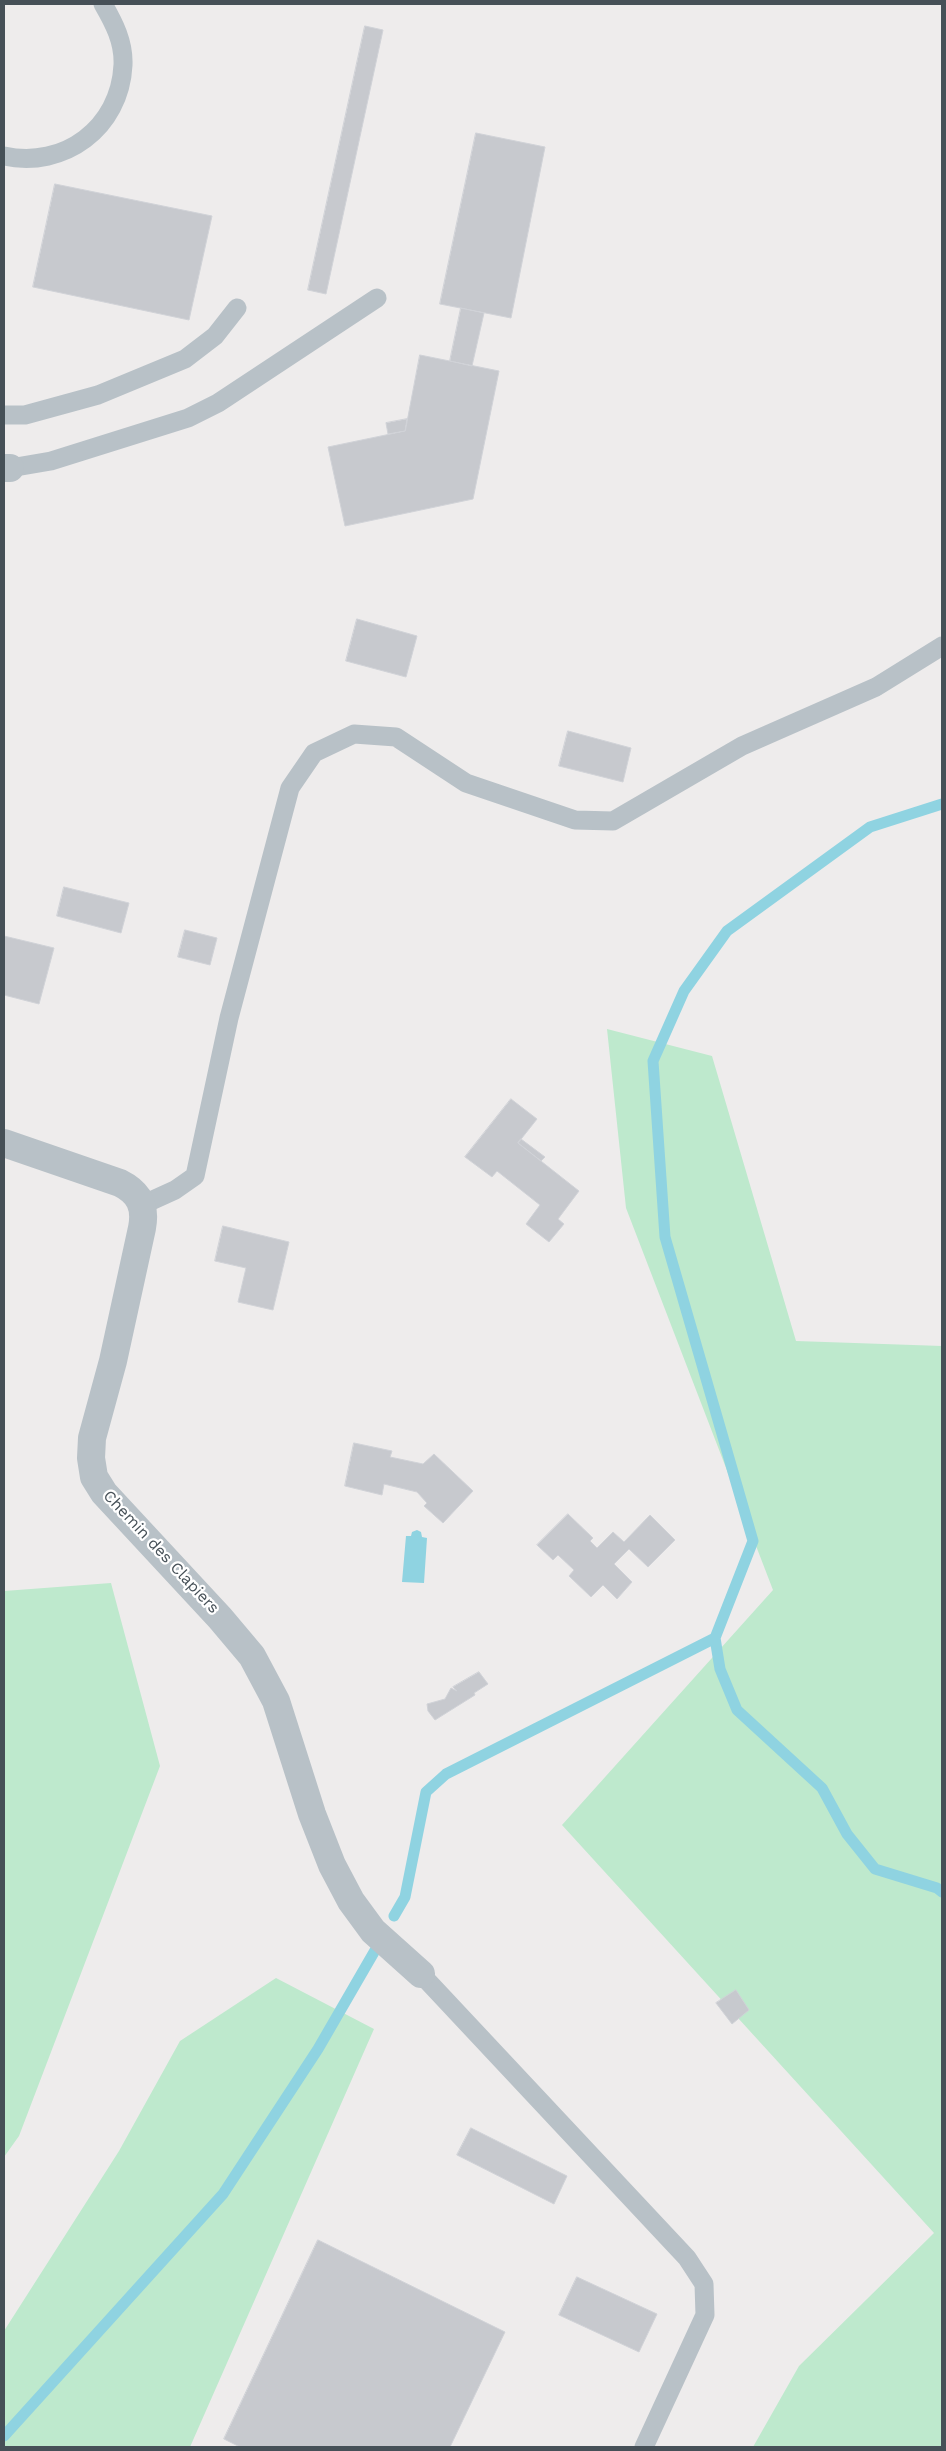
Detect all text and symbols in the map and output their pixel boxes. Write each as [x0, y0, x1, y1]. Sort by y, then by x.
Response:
street label: Chemin des Clapiers [99, 1487, 223, 1617]

